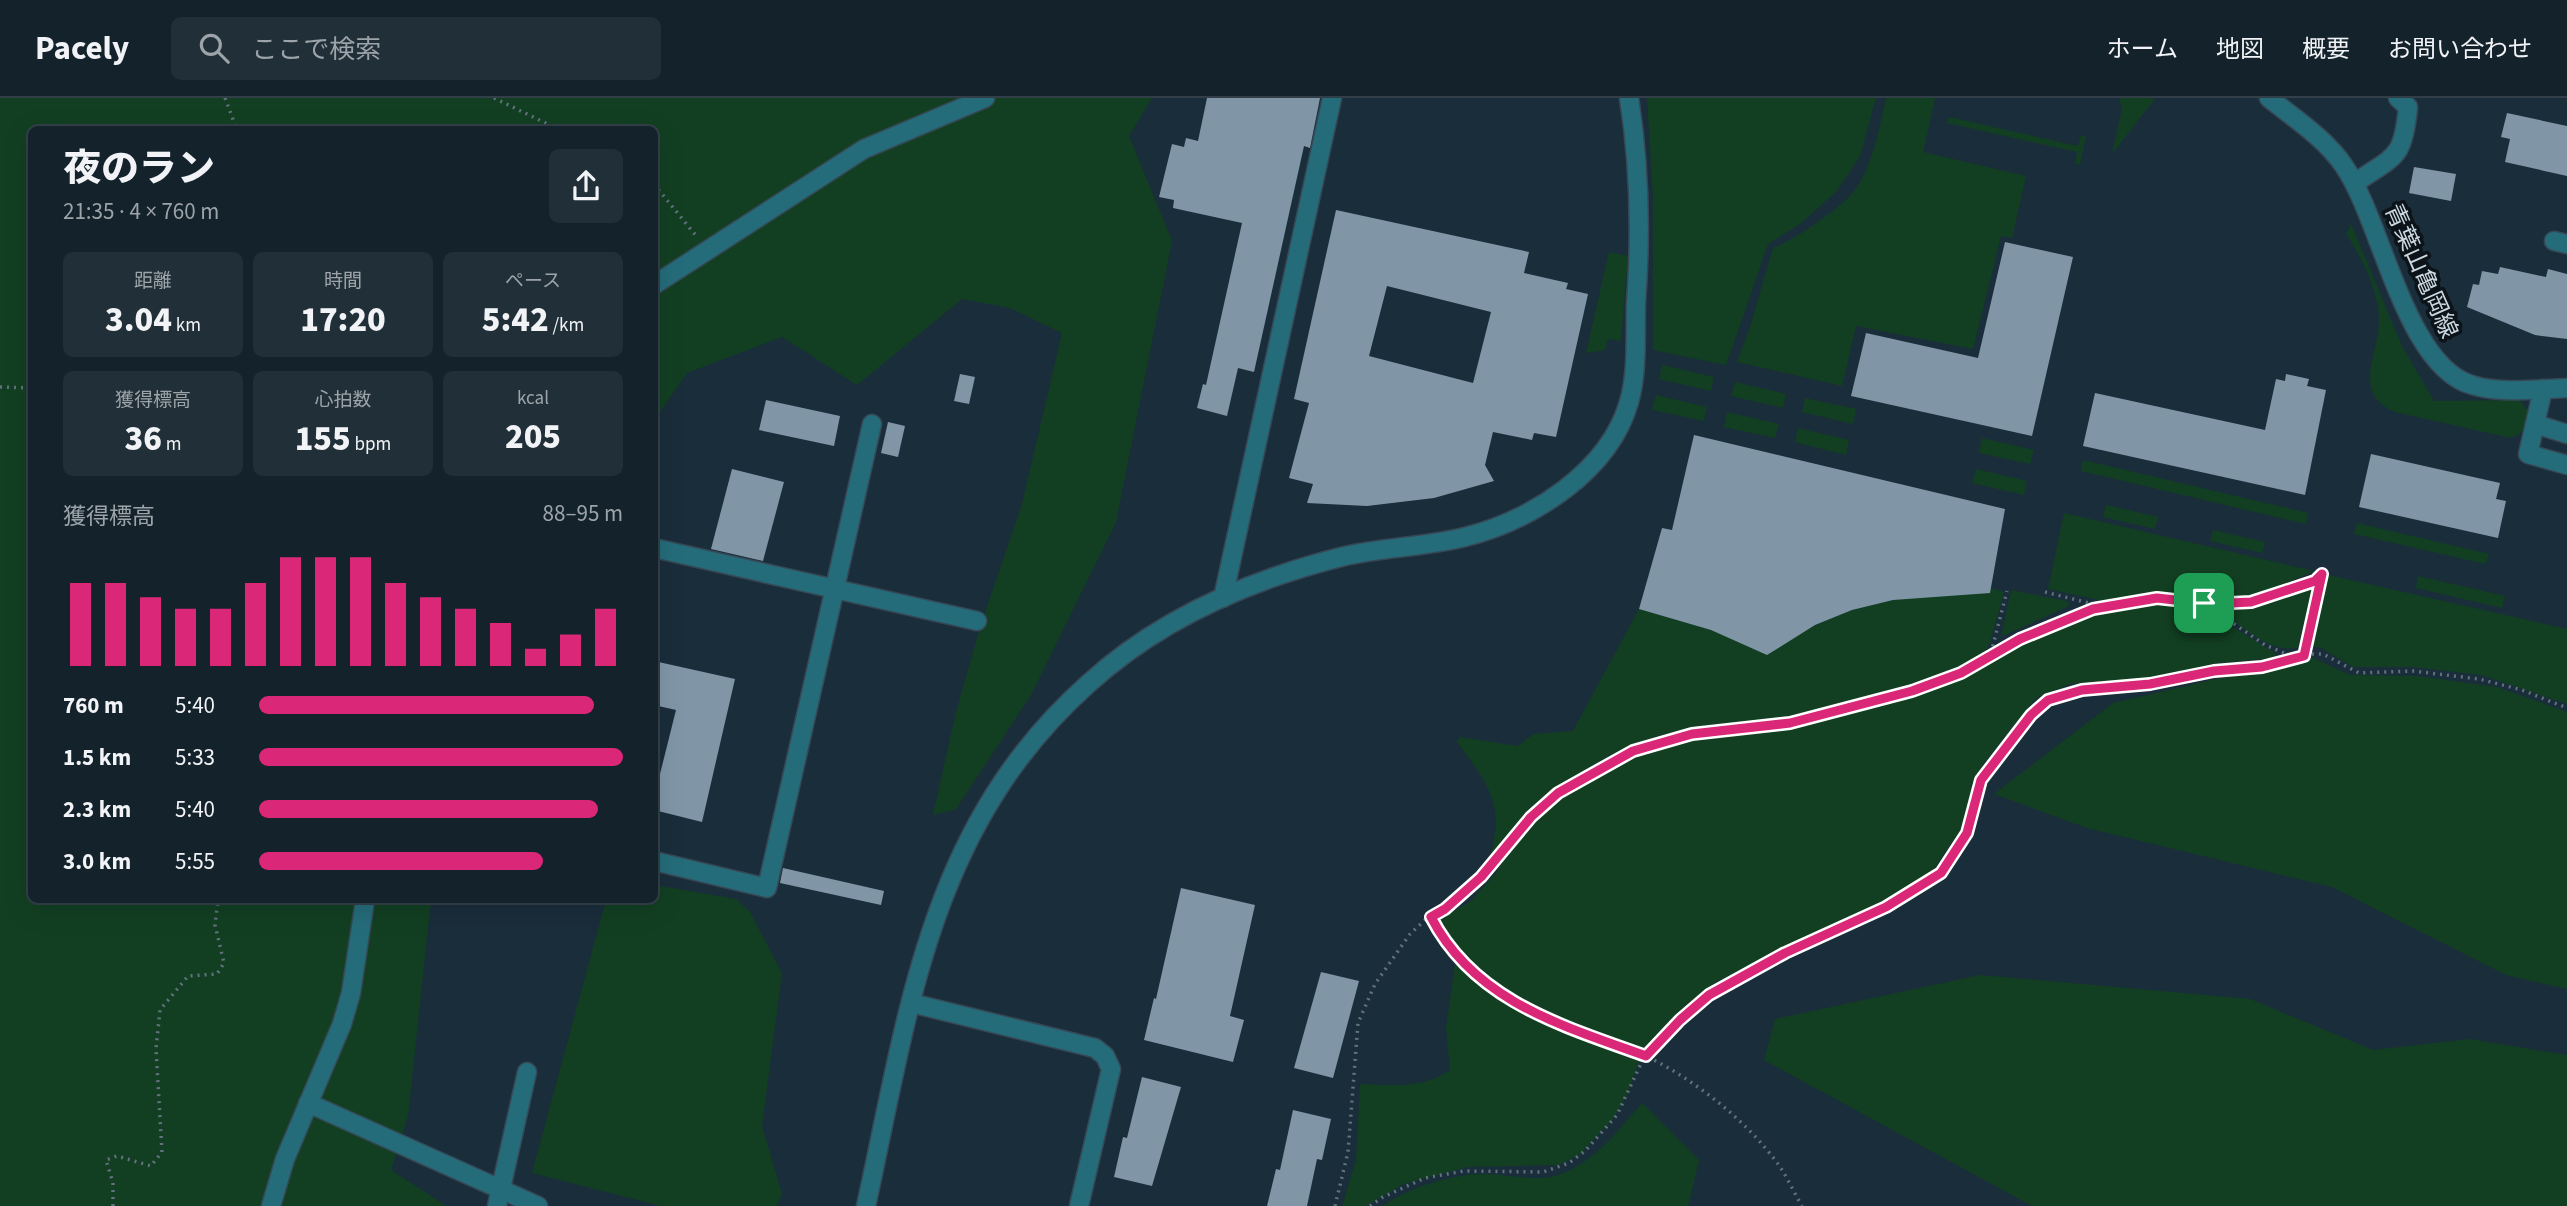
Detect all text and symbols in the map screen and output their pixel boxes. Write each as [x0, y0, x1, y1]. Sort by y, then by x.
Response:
search box [171, 17, 661, 80]
text: Pacely [35, 25, 129, 72]
icon: search [195, 29, 233, 67]
text: ここで検索 [251, 31, 381, 68]
text: ホーム [2107, 32, 2178, 67]
text: 地図 [2216, 32, 2264, 67]
text: 概要 [2302, 32, 2350, 67]
text: お問い合わせ [2388, 32, 2532, 67]
text: 夜のラン [63, 142, 215, 196]
button: share [549, 149, 623, 223]
text: 21:35 · 4 × 760 m [63, 195, 219, 228]
street label: 青葉山亀岡線 [2376, 198, 2466, 344]
text: 距離 [134, 268, 172, 295]
text: 時間 [324, 268, 362, 295]
text: ペース [505, 268, 561, 295]
text: 3.04 [105, 295, 172, 345]
text: 17:20 [300, 295, 386, 345]
text: 5:42 [482, 295, 549, 345]
text: km [172, 312, 201, 339]
text: /km [549, 312, 584, 339]
text: kcal [517, 385, 549, 412]
text: 獲得標高 [115, 387, 191, 414]
text: 心拍数 [314, 387, 372, 414]
text: 205 [505, 412, 561, 462]
text: 36 [125, 414, 162, 464]
text: 155 [295, 414, 351, 464]
text: m [162, 431, 181, 458]
text: bpm [351, 431, 391, 458]
text: 88–95 m [543, 497, 623, 530]
text: 獲得標高 [63, 500, 155, 533]
pin [2174, 573, 2234, 633]
icon: arrive [2185, 584, 2223, 622]
text: 760 m [63, 689, 124, 722]
text: 5:40 [175, 689, 215, 722]
text: 1.5 km [63, 741, 131, 774]
text: 5:33 [175, 741, 215, 774]
text: 2.3 km [63, 793, 131, 826]
text: 5:40 [175, 793, 215, 826]
text: 3.0 km [63, 845, 131, 878]
text: 5:55 [175, 845, 215, 878]

